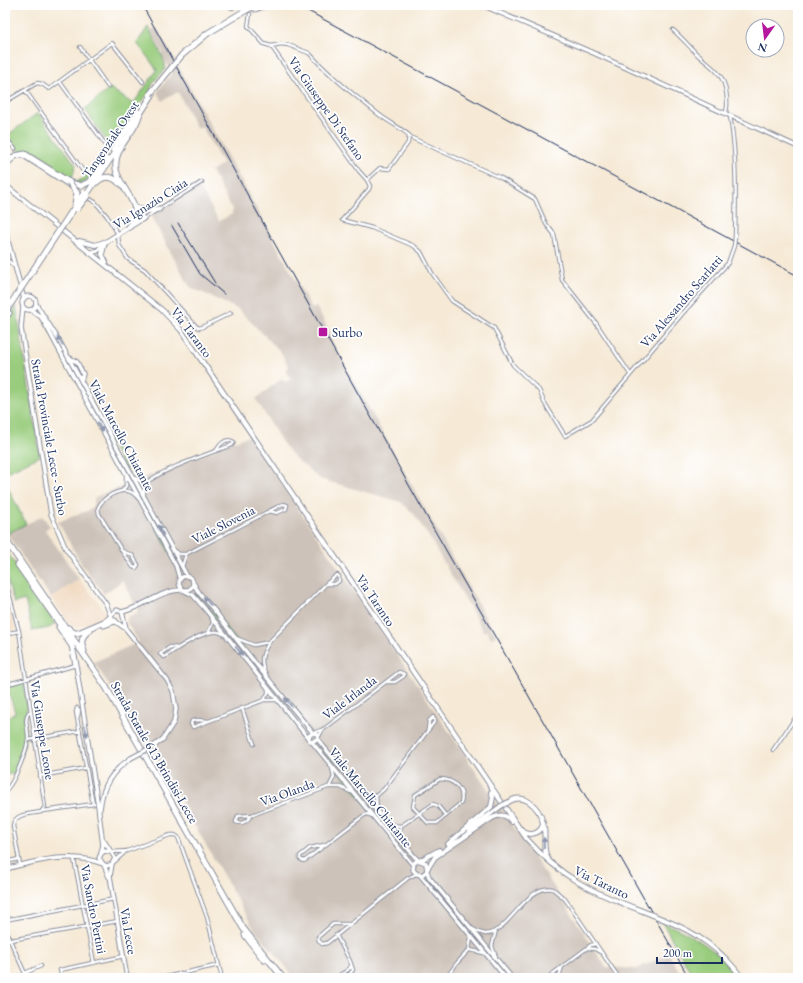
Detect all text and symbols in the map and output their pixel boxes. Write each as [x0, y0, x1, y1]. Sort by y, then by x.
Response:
north arrow [745, 18, 785, 58]
text: N [756, 40, 769, 56]
street label: Via Giuseppe Di Stefano [285, 53, 369, 163]
street label: Tangenziale Ovest [78, 97, 143, 181]
street label: Via Ignazio Ciaia [110, 173, 191, 233]
street label: Via Alessandro Scarlatti [636, 251, 726, 351]
street label: Via Taranto [167, 304, 216, 361]
place label: Surbo [332, 324, 362, 341]
marker: Surbo [317, 326, 329, 338]
one-way arrow [56, 335, 63, 347]
street label: Strada Provinciale Lecce - Surbo [27, 357, 72, 517]
street label: Viale Marcello Chiatante [85, 377, 158, 494]
one-way arrow [97, 421, 104, 433]
street label: Viale Slovenia [189, 501, 258, 548]
one-way arrow [158, 524, 165, 535]
street label: Via Taranto [352, 571, 399, 629]
one-way arrow [202, 596, 211, 607]
one-way arrow [235, 645, 244, 656]
street label: Viale Irlanda [319, 671, 380, 723]
street label: Strada Statale 613 Brindisi-Lecce [107, 678, 202, 826]
street label: Via Giuseppe Leone [26, 679, 59, 781]
one-way arrow [284, 697, 293, 708]
one-way arrow [83, 725, 89, 737]
street label: Viale Marcello Chiatante [325, 744, 416, 851]
street label: Via Olanda [258, 775, 317, 810]
one-way arrow [541, 836, 547, 849]
street label: Via Taranto [572, 862, 632, 903]
street label: Via Sandro Pertini [77, 863, 111, 955]
street label: Via Lecce [116, 906, 141, 956]
scale bar [657, 939, 722, 965]
text: 200 m [663, 945, 693, 961]

